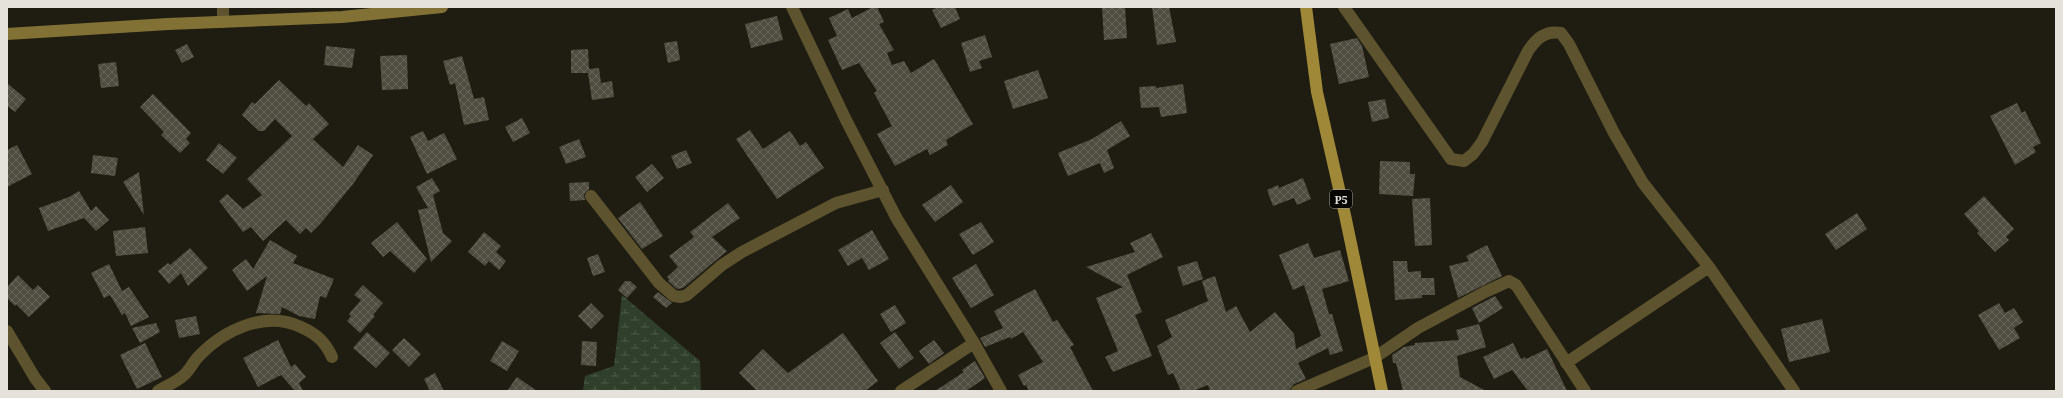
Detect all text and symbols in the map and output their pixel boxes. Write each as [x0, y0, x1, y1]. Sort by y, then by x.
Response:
road number: P5 [1330, 190, 1352, 208]

